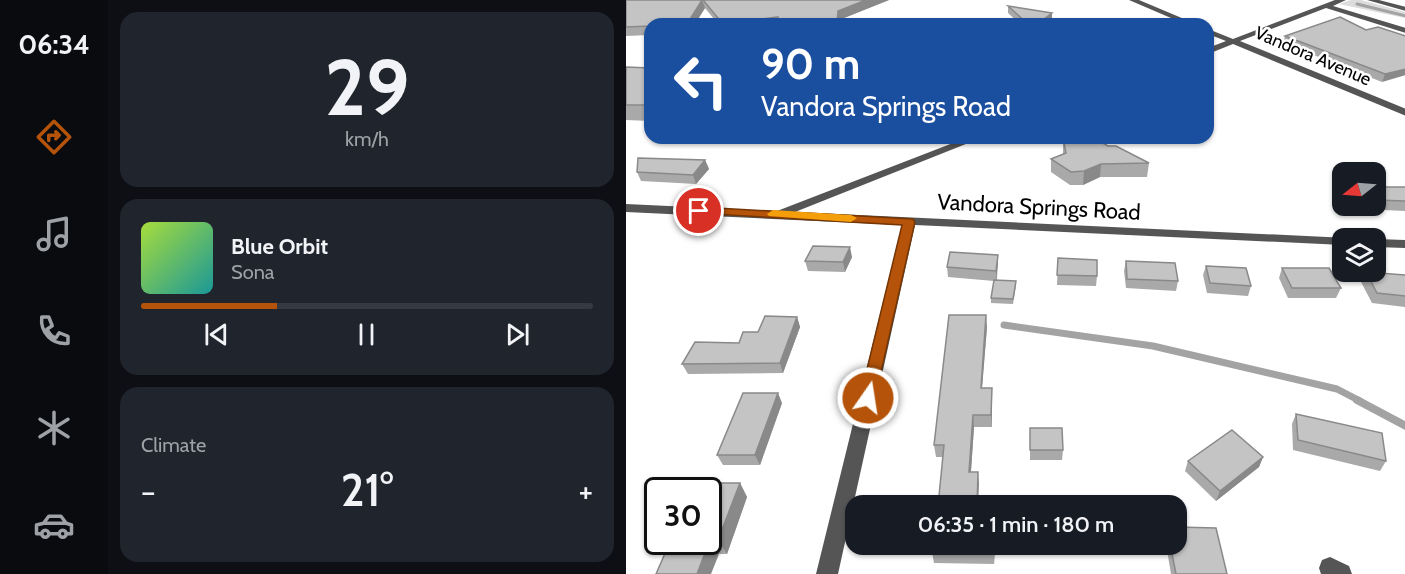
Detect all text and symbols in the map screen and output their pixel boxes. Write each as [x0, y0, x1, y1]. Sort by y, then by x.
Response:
street label: Vandora Avenue [1252, 22, 1374, 90]
text: 06:34 [18, 28, 90, 61]
text: 90 m [761, 38, 860, 90]
text: 29 [324, 40, 410, 135]
icon: left [662, 42, 740, 120]
text: Vandora Springs Road [761, 90, 1011, 123]
icon: directions [33, 116, 75, 158]
text: km/h [345, 127, 389, 151]
north arrow [1332, 162, 1386, 216]
map controls [1332, 162, 1386, 282]
pin [673, 185, 724, 236]
street label: Vandora Springs Road [937, 188, 1141, 226]
icon: arrive [682, 194, 715, 227]
icon: music [33, 213, 75, 255]
button: layers [1332, 228, 1386, 282]
text: Blue Orbit [231, 233, 328, 260]
text: Sona [231, 260, 274, 284]
icon: phone [33, 310, 75, 352]
icon: previous [200, 318, 233, 351]
icon: pause [350, 318, 383, 351]
icon: next [501, 318, 534, 351]
position arrow [836, 366, 900, 430]
icon: climate [33, 407, 75, 449]
text: Climate [141, 433, 206, 457]
text: 21° [341, 463, 393, 517]
text: − [141, 471, 156, 511]
text: + [578, 471, 593, 511]
speed limit sign: 30 [644, 477, 722, 555]
icon: car [33, 504, 75, 546]
text: 06:35 · 1 min · 180 m [918, 511, 1114, 538]

